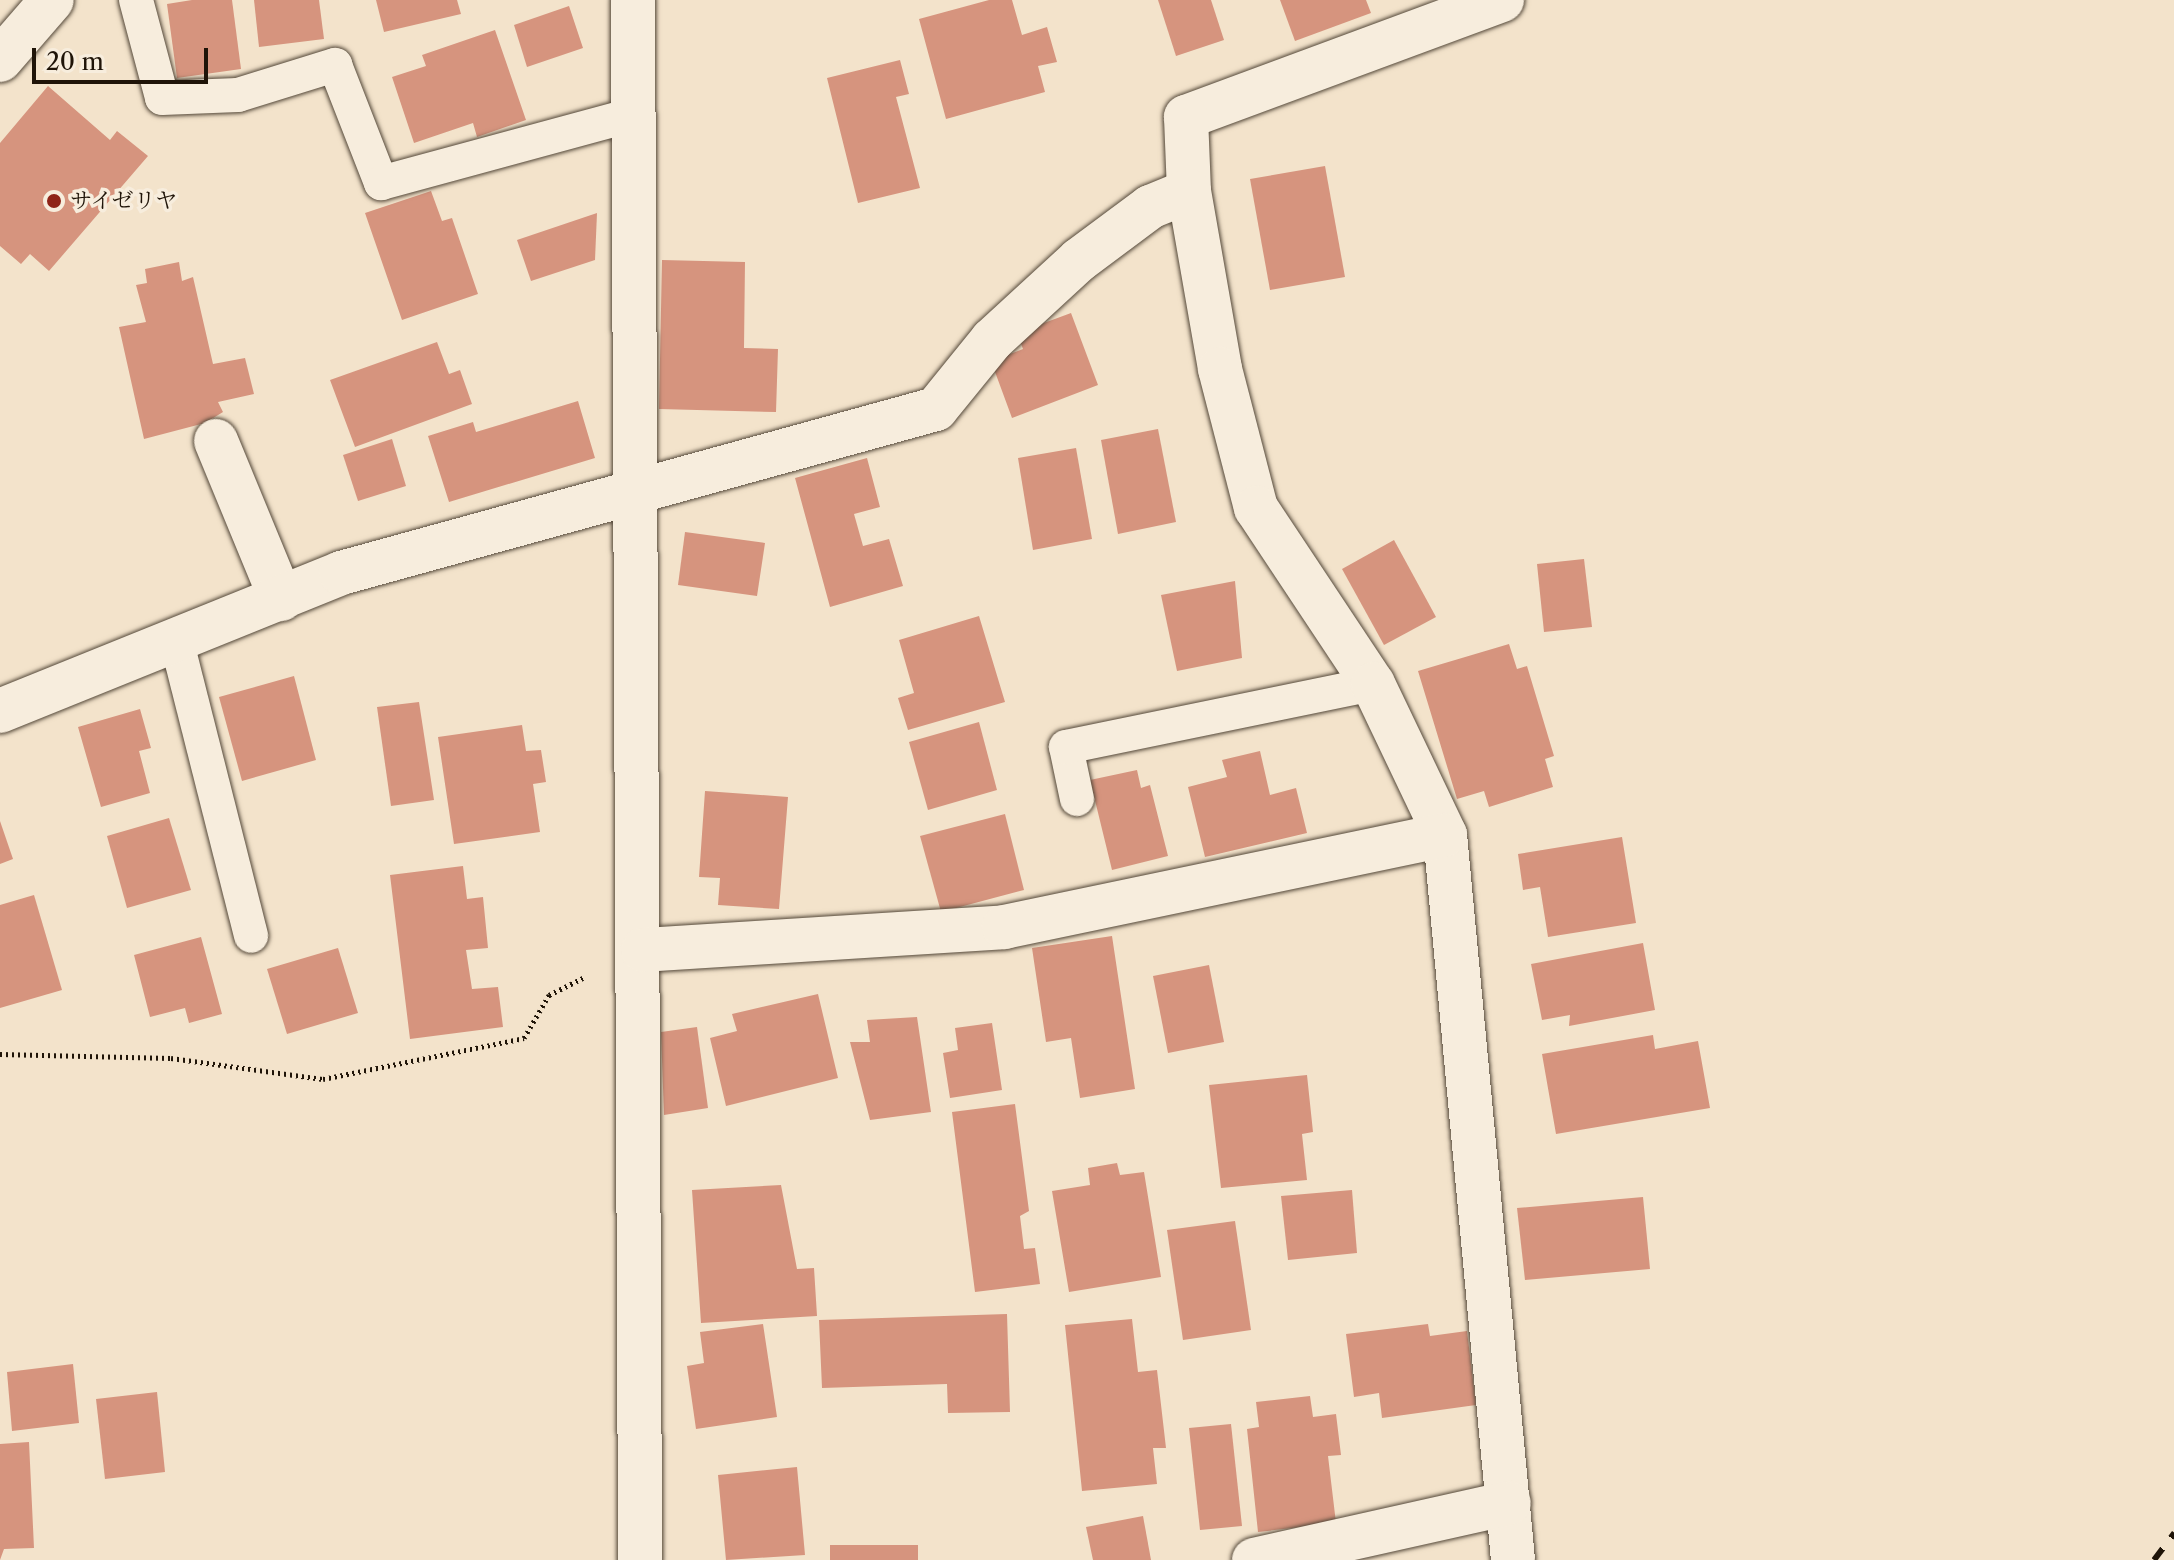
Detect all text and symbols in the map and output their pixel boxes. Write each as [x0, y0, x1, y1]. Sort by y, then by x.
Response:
scale bar [36, 32, 212, 82]
text: 20 m [46, 47, 104, 76]
place label: サイゼリヤ [70, 188, 180, 214]
marker: サイゼリヤ [45, 192, 63, 210]

